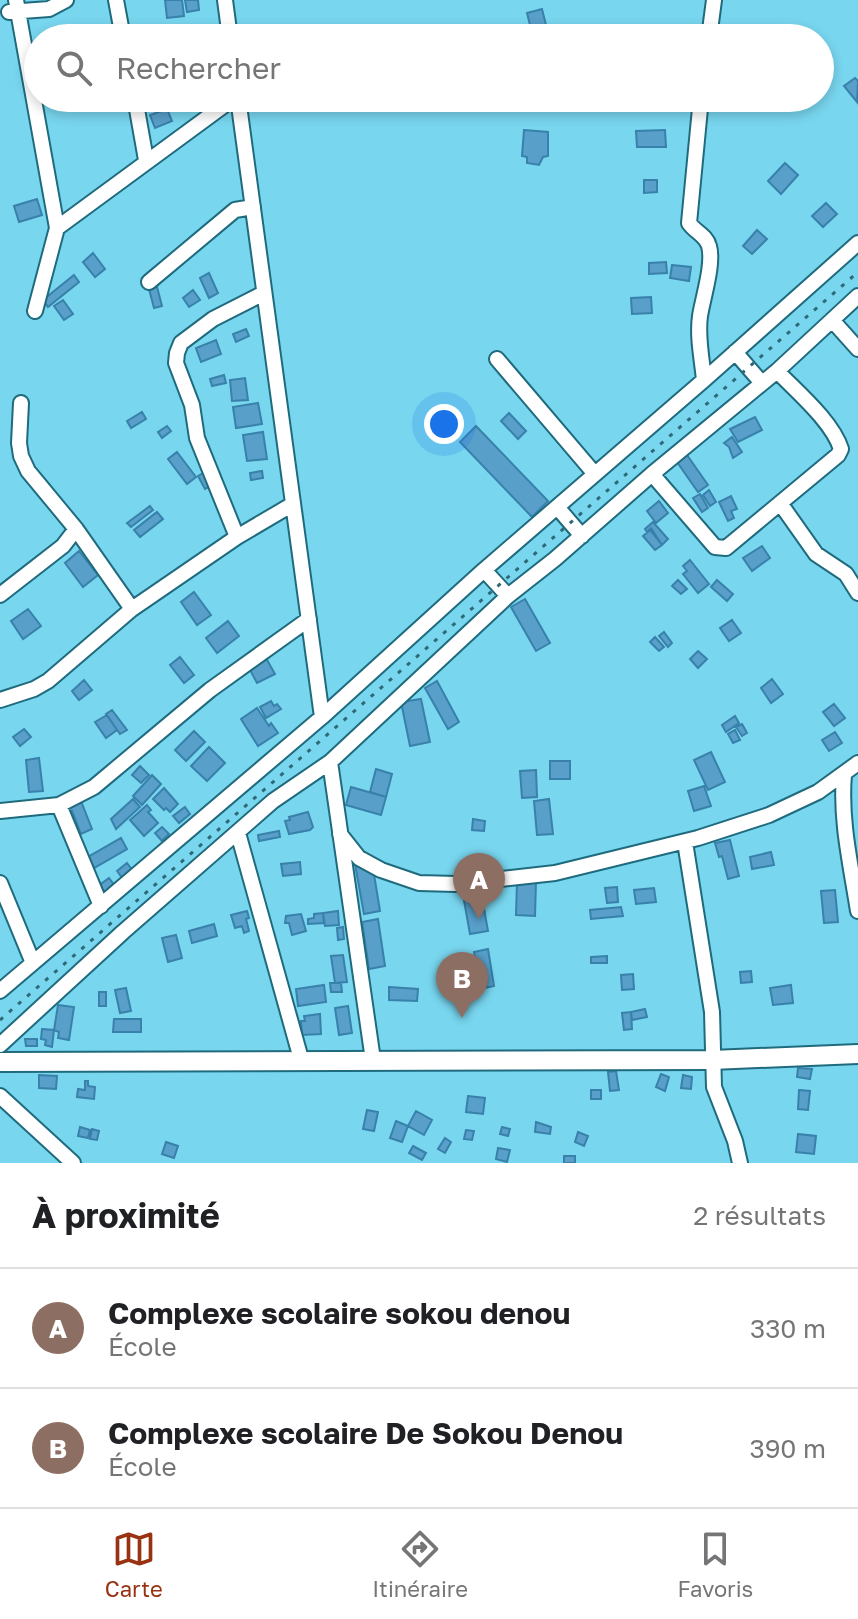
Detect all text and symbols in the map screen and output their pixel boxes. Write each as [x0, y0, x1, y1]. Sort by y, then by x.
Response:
search box [24, 24, 834, 112]
icon: search [52, 46, 96, 90]
text: Rechercher [116, 50, 281, 86]
your location [424, 404, 464, 444]
pin: A [453, 853, 505, 919]
pin: B [436, 952, 488, 1018]
text: À proximité [32, 1195, 220, 1235]
text: 2 résultats [693, 1200, 826, 1231]
text: Complexe scolaire sokou denou [108, 1295, 570, 1331]
text: A [49, 1313, 67, 1344]
text: 330 m [750, 1313, 826, 1344]
text: École [108, 1331, 177, 1362]
text: Complexe scolaire De Sokou Denou [108, 1415, 623, 1451]
text: B [49, 1433, 67, 1464]
text: 390 m [749, 1433, 826, 1464]
text: École [108, 1451, 177, 1482]
tab: Carte [105, 1527, 163, 1602]
tab: Itinéraire [372, 1527, 468, 1602]
tab: Favoris [677, 1527, 753, 1602]

